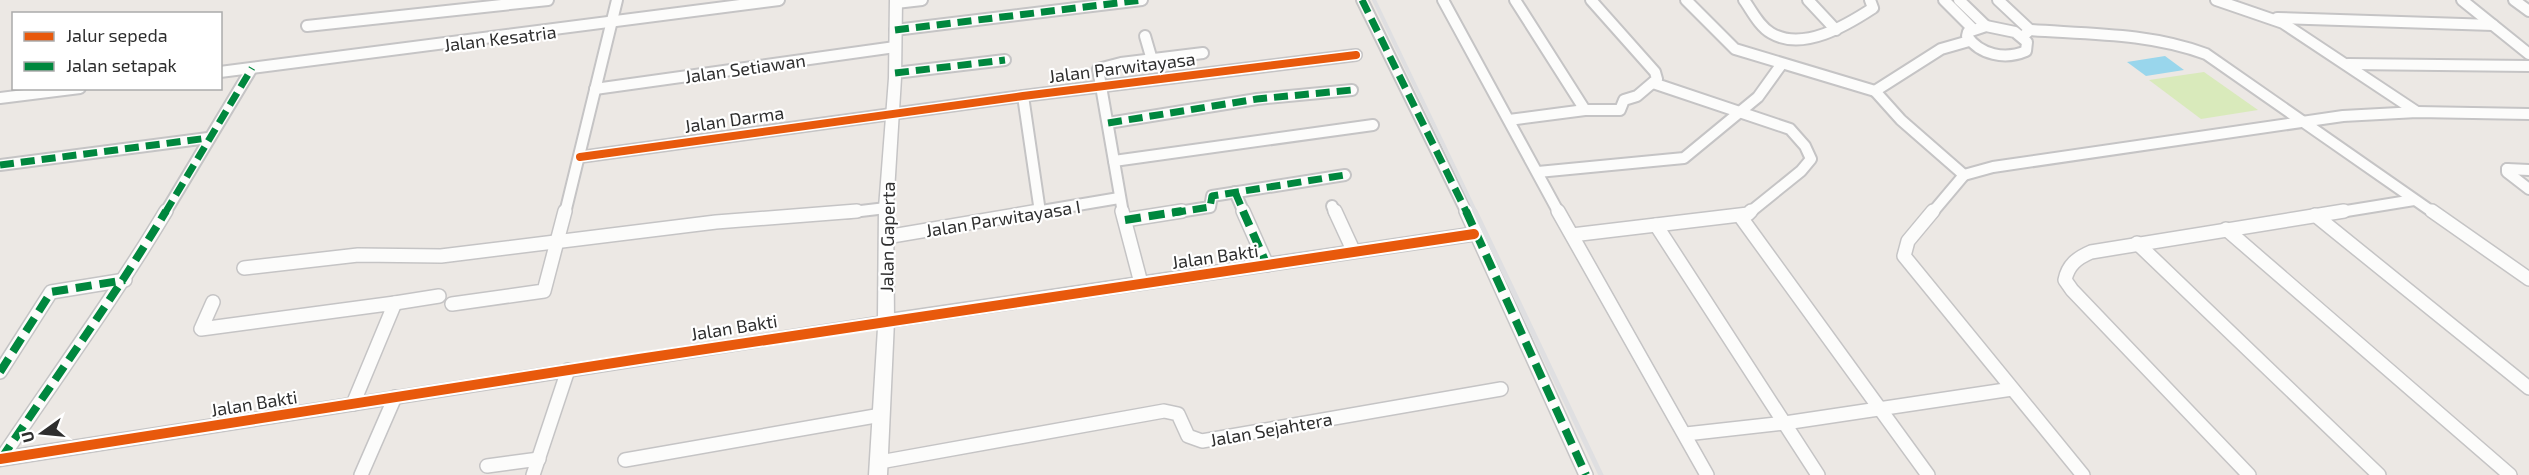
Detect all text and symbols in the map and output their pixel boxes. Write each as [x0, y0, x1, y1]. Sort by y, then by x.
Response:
legend [12, 12, 222, 90]
street label: Jalan Kesatria [442, 20, 558, 56]
text: Jalur sepeda [66, 24, 168, 46]
street label: Jalan Parwitayasa [1047, 47, 1197, 87]
street label: Jalan Setiawan [683, 49, 807, 87]
text: Jalan setapak [66, 54, 177, 76]
street label: Jalan Darma [683, 101, 785, 137]
street label: Jalan Gaperta [875, 181, 899, 293]
street label: Jalan Parwitayasa I [924, 195, 1082, 241]
street label: Jalan Bakti [1170, 239, 1260, 273]
street label: Jalan Bakti [689, 309, 779, 345]
street label: Jalan Bakti [209, 385, 299, 421]
north arrow [12, 403, 72, 463]
street label: Jalan Sejahtera [1208, 407, 1334, 451]
text: U [16, 429, 38, 445]

